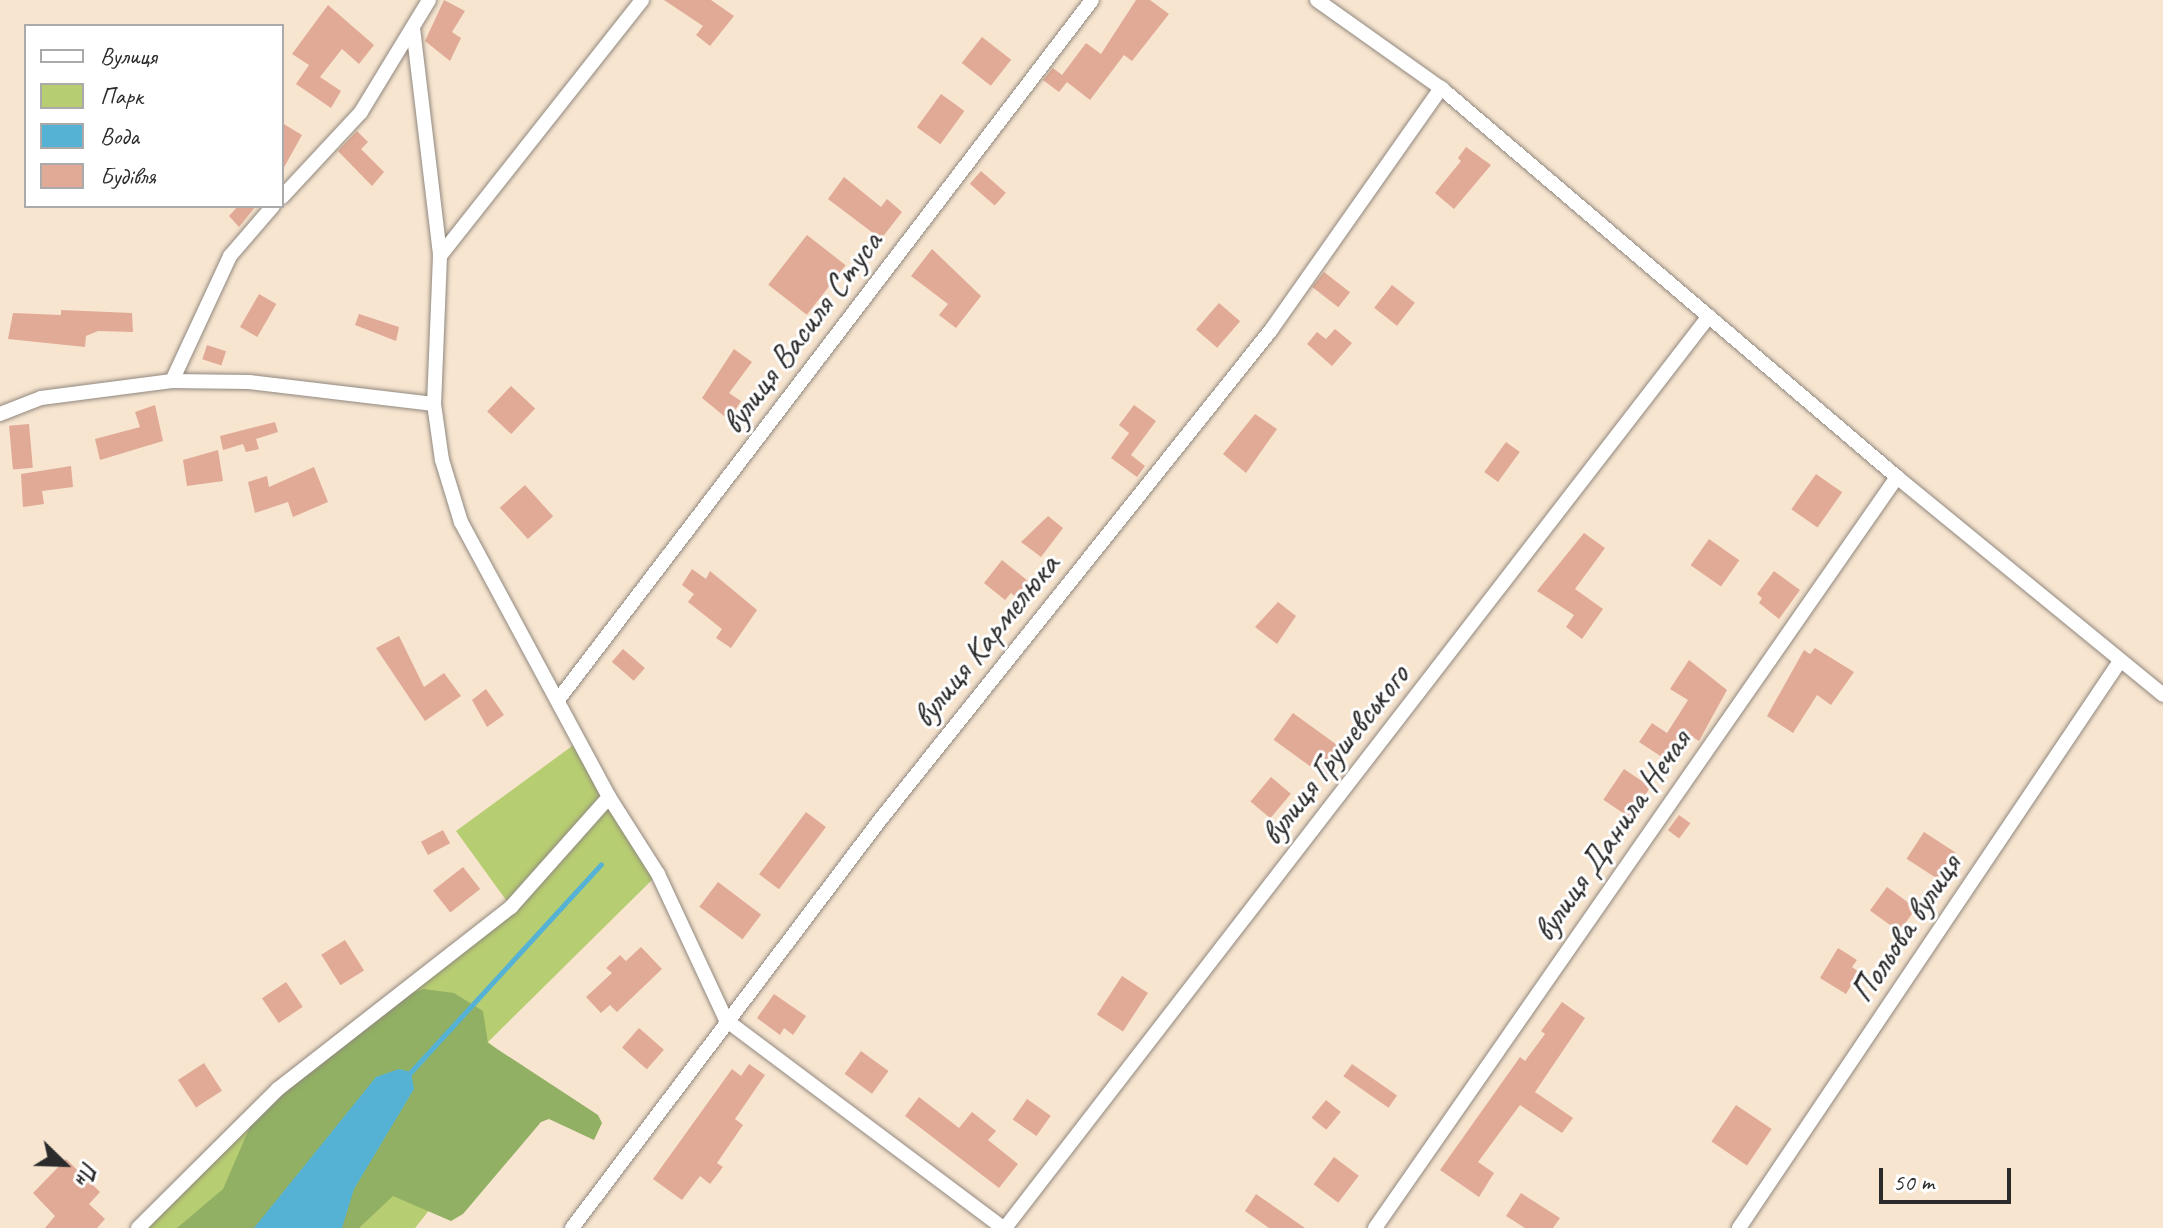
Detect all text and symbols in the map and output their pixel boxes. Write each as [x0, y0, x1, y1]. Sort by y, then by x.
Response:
legend [24, 24, 284, 208]
text: Вулиця [100, 41, 157, 71]
text: Парк [100, 81, 143, 111]
text: Вода [100, 121, 139, 151]
text: Будівля [100, 161, 156, 191]
street label: вулиця Василя Стуса [712, 223, 890, 441]
street label: вулиця Кармелюка [903, 545, 1067, 735]
street label: вулиця Грушевського [1251, 655, 1417, 853]
street label: вулиця Данила Нечая [1523, 721, 1699, 949]
street label: Польова вулиця [1841, 846, 1969, 1010]
north arrow [24, 1124, 104, 1204]
scale bar [1883, 1152, 2015, 1202]
text: Пн [69, 1157, 103, 1189]
text: 50 m [1893, 1167, 1934, 1197]

